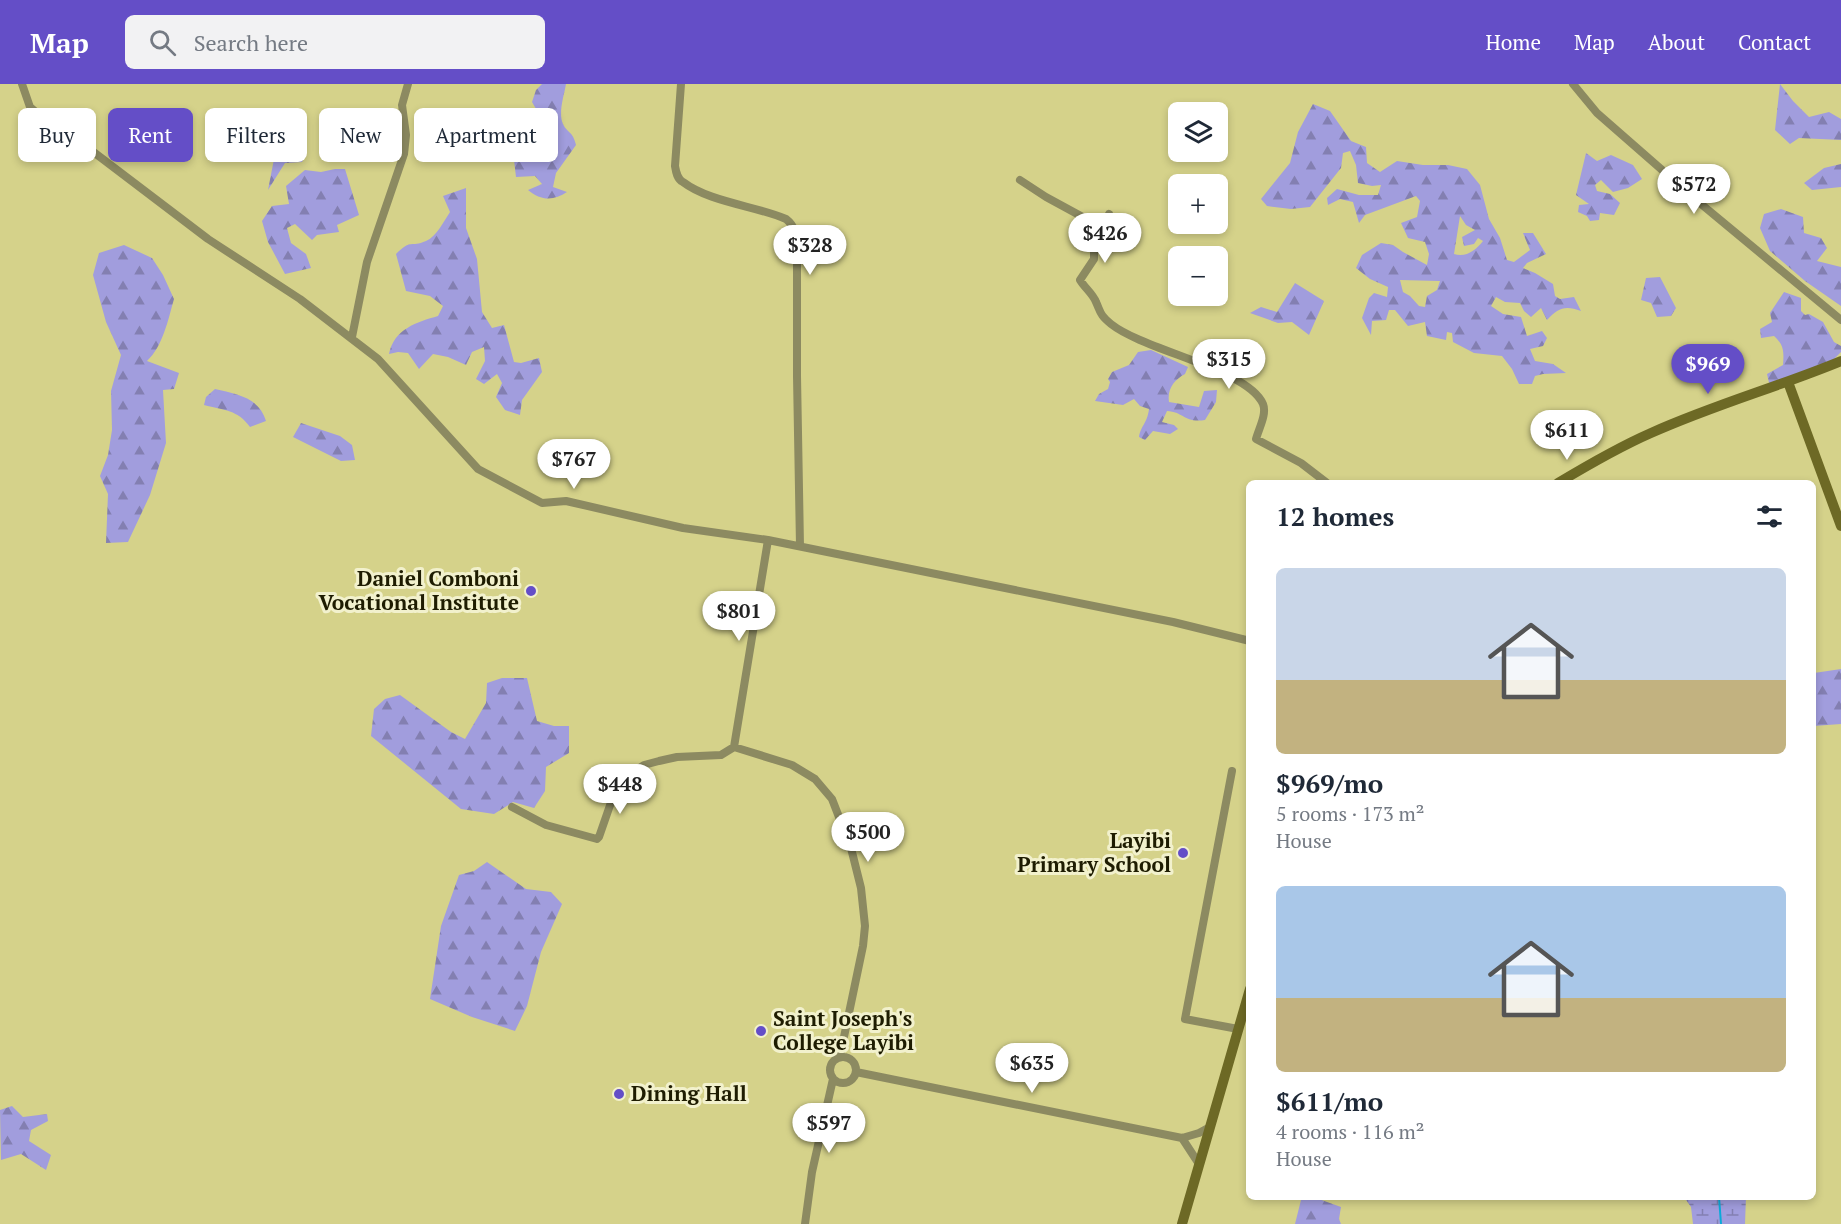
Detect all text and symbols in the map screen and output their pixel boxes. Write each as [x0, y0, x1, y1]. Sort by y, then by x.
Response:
search box [125, 15, 545, 69]
text: Map [30, 24, 89, 61]
icon: search [146, 26, 179, 59]
text: Search here [194, 28, 308, 57]
text: Home [1485, 28, 1541, 56]
text: Map [1574, 28, 1615, 56]
text: About [1648, 28, 1705, 56]
text: Contact [1738, 28, 1811, 56]
map controls [1168, 102, 1228, 306]
button: layers [1168, 102, 1228, 162]
chip: Buy [18, 108, 96, 162]
chip: Rent [108, 108, 193, 162]
chip: Filters [205, 108, 307, 162]
chip: New [319, 108, 402, 162]
chip: Apartment [414, 108, 558, 162]
pin: $572 [1658, 164, 1730, 215]
text: $572 [1671, 170, 1717, 197]
button: + [1168, 174, 1228, 234]
pin: $426 [1069, 213, 1141, 264]
text: $426 [1082, 219, 1128, 246]
pin: $328 [774, 225, 846, 276]
text: $328 [787, 231, 833, 258]
button: − [1168, 246, 1228, 306]
pin: $315 [1193, 339, 1265, 390]
pin: $969 [1672, 344, 1744, 395]
text: $315 [1206, 345, 1252, 372]
text: $969 [1685, 350, 1731, 377]
pin: $611 [1531, 410, 1603, 461]
text: $611 [1544, 416, 1590, 443]
pin: $767 [538, 439, 610, 490]
text: $767 [551, 445, 597, 472]
text: 12 homes [1276, 499, 1394, 533]
icon: filters [1753, 500, 1786, 533]
place label: Daniel Comboni Vocational Institute [318, 564, 519, 616]
marker: Daniel Comboni Vocational Institute [524, 584, 538, 598]
pin: $801 [703, 591, 775, 642]
text: $801 [716, 597, 762, 624]
icon: home [1477, 607, 1585, 715]
pin: $448 [584, 764, 656, 815]
text: $969/mo [1276, 766, 1383, 800]
text: $448 [597, 770, 643, 797]
text: 5 rooms · 173 m² [1276, 800, 1424, 827]
pin: $500 [832, 812, 904, 863]
text: $500 [845, 818, 891, 845]
place label: Layibi Primary School [1017, 826, 1171, 878]
text: House [1276, 827, 1332, 854]
marker: Layibi Primary School [1176, 846, 1190, 860]
icon: home [1477, 925, 1585, 1033]
place label: Saint Joseph's College Layibi [773, 1004, 914, 1056]
marker: Saint Joseph's College Layibi [754, 1024, 768, 1038]
pin: $635 [996, 1043, 1068, 1094]
text: $635 [1009, 1049, 1055, 1076]
place label: Dining Hall [631, 1079, 747, 1107]
text: $611/mo [1276, 1084, 1383, 1118]
marker: Dining Hall [612, 1087, 626, 1101]
pin: $597 [793, 1103, 865, 1154]
text: $597 [806, 1109, 852, 1136]
text: 4 rooms · 116 m² [1276, 1118, 1424, 1145]
text: House [1276, 1145, 1332, 1172]

